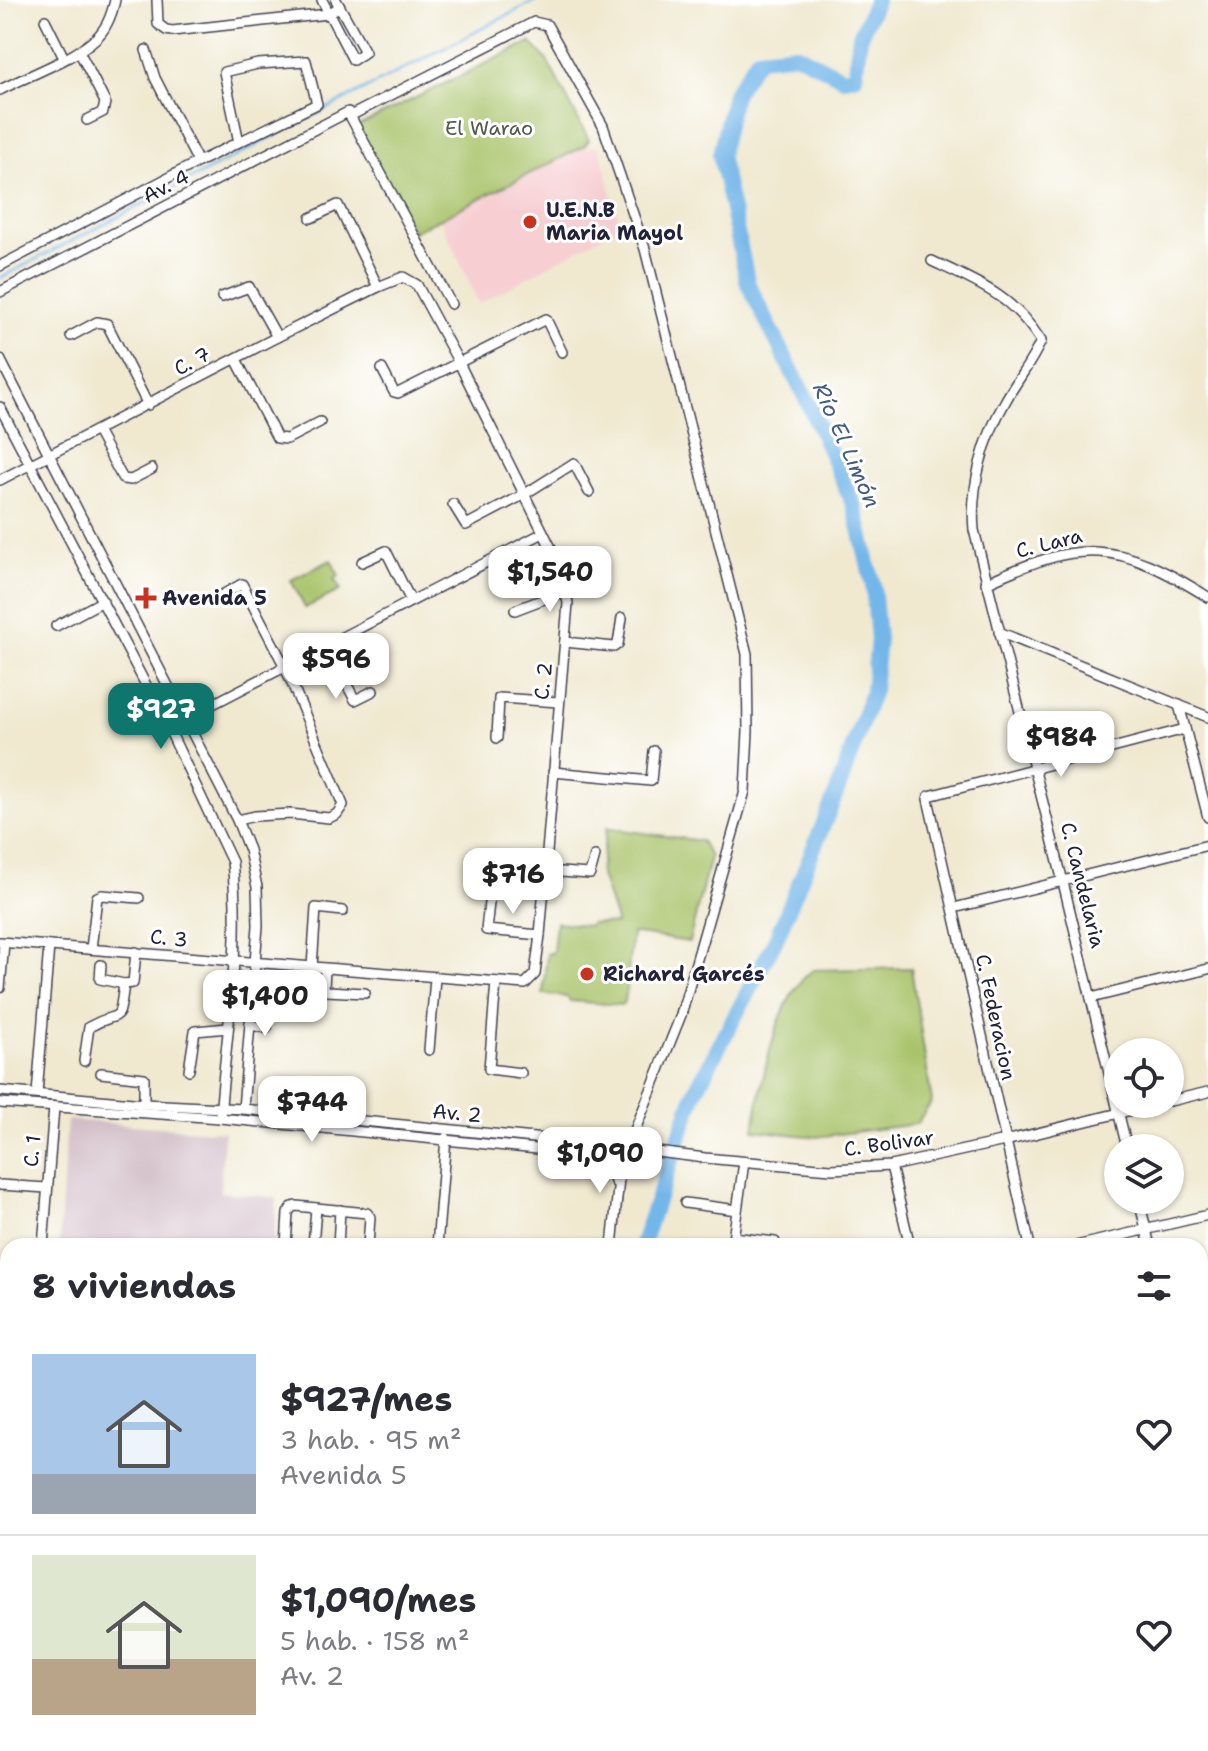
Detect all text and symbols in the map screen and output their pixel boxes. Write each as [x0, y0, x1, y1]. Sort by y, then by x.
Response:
park label: El Warao [445, 115, 533, 141]
street label: Av. 4 [138, 163, 194, 209]
place label: U.E.N.B Maria Mayol [546, 197, 683, 246]
marker: U.E.N.B Maria Mayol [521, 213, 539, 231]
street label: C. 7 [169, 341, 215, 381]
water label: Río El Limón [806, 378, 887, 512]
street label: C. Lara [1013, 522, 1085, 564]
pin: $1,540 [485, 546, 615, 614]
text: $1,540 [506, 554, 594, 589]
place label: Avenida 5 [162, 585, 267, 611]
marker: Avenida 5 [137, 589, 155, 607]
pin: $596 [289, 633, 383, 701]
text: $596 [301, 641, 371, 676]
street label: C. 2 [528, 661, 558, 701]
pin: $927 [114, 683, 208, 751]
text: $927 [126, 691, 196, 726]
pin: $984 [1014, 711, 1108, 779]
text: $984 [1025, 719, 1097, 754]
street label: C. Candelaria [1055, 819, 1111, 951]
pin: $716 [466, 848, 560, 916]
text: $716 [481, 856, 545, 891]
street label: C. 3 [149, 923, 189, 953]
street label: C. Federacion [970, 952, 1022, 1082]
place label: Richard Garcés [603, 961, 765, 987]
marker: Richard Garcés [578, 965, 596, 983]
pin: $1,400 [200, 970, 330, 1038]
text: $1,400 [221, 978, 309, 1013]
map controls [1104, 1038, 1184, 1214]
button: locate [1104, 1038, 1184, 1118]
pin: $744 [265, 1076, 359, 1144]
text: $744 [276, 1084, 348, 1119]
street label: Av. 2 [431, 1098, 483, 1128]
street label: C. Bolivar [842, 1124, 936, 1162]
pin: $1,090 [535, 1127, 665, 1195]
street label: C. 1 [18, 1134, 46, 1168]
button: layers [1104, 1134, 1184, 1214]
text: $1,090 [556, 1135, 644, 1170]
text: 8 viviendas [32, 1263, 236, 1309]
icon: filters [1132, 1264, 1176, 1308]
text: $927/mes [280, 1376, 452, 1422]
icon: home [96, 1386, 192, 1482]
icon: heart [1132, 1412, 1176, 1456]
text: 3 hab. · 95 m² [280, 1422, 462, 1457]
text: Avenida 5 [280, 1457, 407, 1492]
text: $1,090/mes [280, 1577, 476, 1623]
icon: home [96, 1587, 192, 1683]
icon: heart [1132, 1613, 1176, 1657]
text: 5 hab. · 158 m² [280, 1623, 470, 1658]
text: Av. 2 [280, 1658, 344, 1693]

